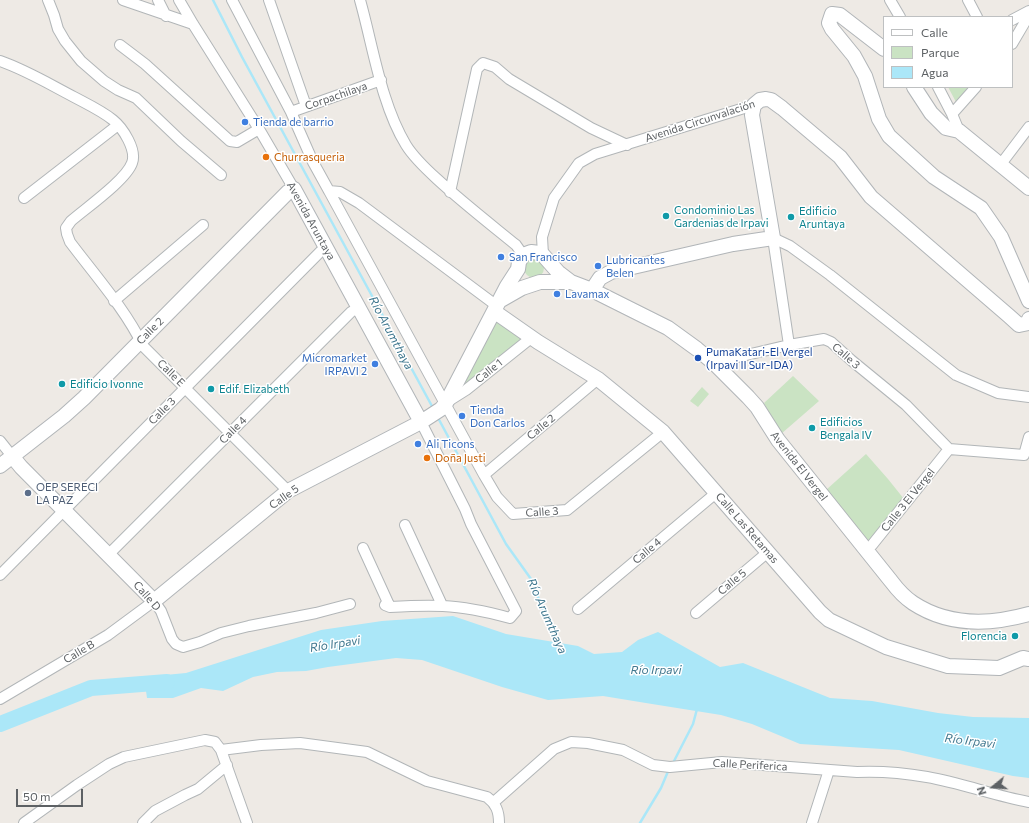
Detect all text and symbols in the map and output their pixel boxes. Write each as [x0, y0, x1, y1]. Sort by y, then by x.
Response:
legend [883, 16, 1013, 88]
text: Calle [921, 25, 948, 39]
text: Parque [921, 45, 959, 59]
text: Agua [921, 65, 949, 79]
street label: Corpachilaya [303, 79, 369, 113]
street label: Avenida Circunvalación [643, 97, 757, 145]
place label: Tienda de barrio [253, 115, 334, 129]
marker: Tienda de barrio [240, 117, 250, 127]
place label: Churrasqueria [274, 150, 345, 164]
marker: Churrasqueria [261, 152, 271, 162]
street label: Avenida Aruntaya [284, 179, 338, 263]
place label: Condominio Las Gardenias de Irpavi [674, 203, 769, 229]
place label: Edificio Aruntaya [799, 204, 845, 230]
marker: Condominio Las Gardenias de Irpavi [661, 211, 671, 221]
marker: Edificio Aruntaya [786, 212, 796, 222]
place label: San Francisco [509, 250, 577, 264]
marker: San Francisco [496, 252, 506, 262]
place label: Lubricantes Belen [606, 253, 665, 279]
marker: Lubricantes Belen [593, 261, 603, 271]
place label: Lavamax [565, 287, 609, 301]
marker: Lavamax [552, 289, 562, 299]
water label: Río Arumthaya [366, 294, 416, 372]
street label: Calle 2 [134, 315, 166, 347]
street label: Calle 3 [829, 340, 863, 372]
place label: PumaKatari-El Vergel (Irpavi II Sur-IDA) [706, 345, 813, 371]
place label: Micromarket IRPAVI 2 [302, 351, 367, 377]
marker: PumaKatari-El Vergel (Irpavi II Sur-IDA) [693, 353, 703, 363]
street label: Calle 1 [473, 356, 505, 386]
street label: Calle E [154, 357, 188, 389]
marker: Micromarket IRPAVI 2 [370, 359, 380, 369]
place label: Edificio Ivonne [70, 377, 143, 391]
marker: Edificio Ivonne [57, 379, 67, 389]
place label: Edif. Elizabeth [219, 382, 290, 396]
marker: Edif. Elizabeth [206, 384, 216, 394]
street label: Calle 3 [146, 395, 178, 427]
place label: Tienda Don Carlos [470, 403, 525, 429]
marker: Tienda Don Carlos [457, 411, 467, 421]
street label: Calle 2 [524, 411, 558, 443]
street label: Calle 4 [217, 414, 249, 446]
place label: Edificios Bengala IV [820, 415, 872, 441]
marker: Edificios Bengala IV [807, 423, 817, 433]
street label: Avenida El Vergel [768, 429, 830, 503]
place label: Ali Ticons [426, 437, 475, 451]
marker: Ali Ticons [413, 439, 423, 449]
place label: Doña Justi [435, 451, 485, 465]
marker: Doña Justi [422, 453, 432, 463]
street label: Calle 3 El Vergel [878, 466, 938, 534]
place label: OEP SERECI LA PAZ [36, 480, 98, 506]
street label: Calle 5 [267, 482, 301, 512]
marker: OEP SERECI LA PAZ [23, 488, 33, 498]
street label: Calle Las Retamas [713, 490, 781, 566]
street label: Calle 3 [525, 504, 559, 520]
street label: Calle 4 [630, 535, 664, 567]
street label: Calle 5 [715, 566, 749, 598]
water label: Río Arumthaya [524, 576, 570, 656]
street label: Calle D [131, 579, 163, 613]
place label: Florencia [961, 629, 1007, 643]
marker: Florencia [1010, 631, 1020, 641]
water label: Río Irpavi [309, 633, 361, 655]
street label: Calle B [61, 638, 97, 666]
water label: Río Irpavi [630, 663, 682, 677]
water label: Río Irpavi [944, 731, 996, 751]
street label: Calle Periferica [712, 756, 788, 774]
north arrow [973, 767, 1013, 807]
scale bar [18, 781, 85, 807]
text: N [974, 785, 989, 797]
text: 50 m [23, 789, 51, 803]

